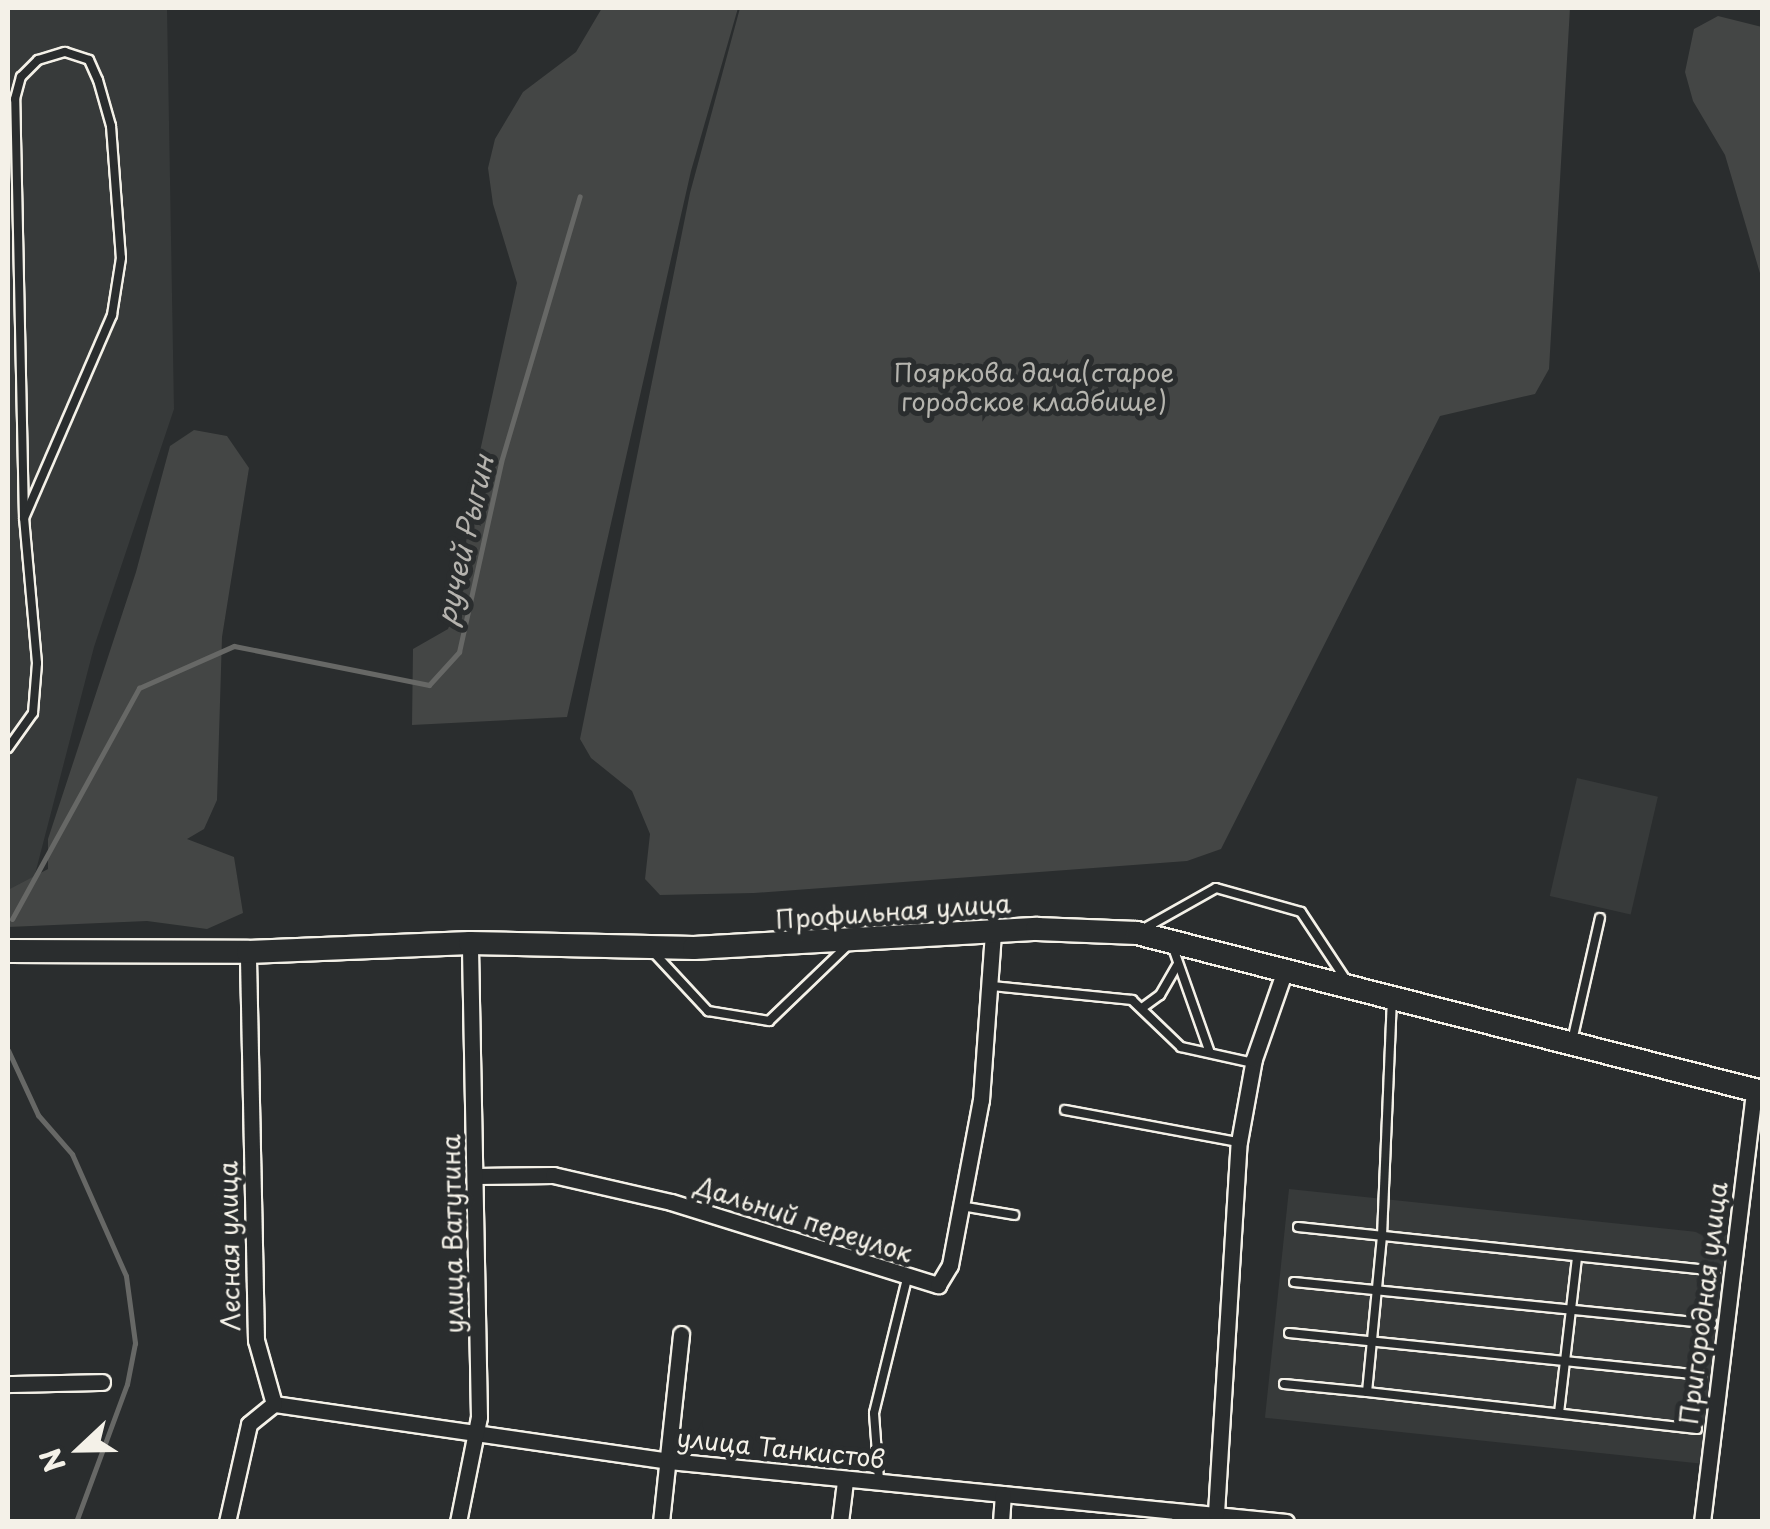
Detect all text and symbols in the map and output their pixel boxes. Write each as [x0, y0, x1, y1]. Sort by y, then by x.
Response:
park label: Пояркова дача(старое городское кладбище) [893, 358, 1175, 417]
water label: ручей Рыгин [428, 452, 500, 628]
street label: Профильная улица [774, 888, 1012, 934]
street label: улица Ватутина [435, 1134, 469, 1334]
street label: Лесная улица [213, 1160, 245, 1332]
street label: Дальний переулок [692, 1170, 916, 1268]
street label: Пригородная улица [1673, 1179, 1733, 1427]
north arrow [30, 1399, 130, 1499]
street label: улица Танкистов [675, 1422, 887, 1474]
text: N [28, 1442, 76, 1479]

